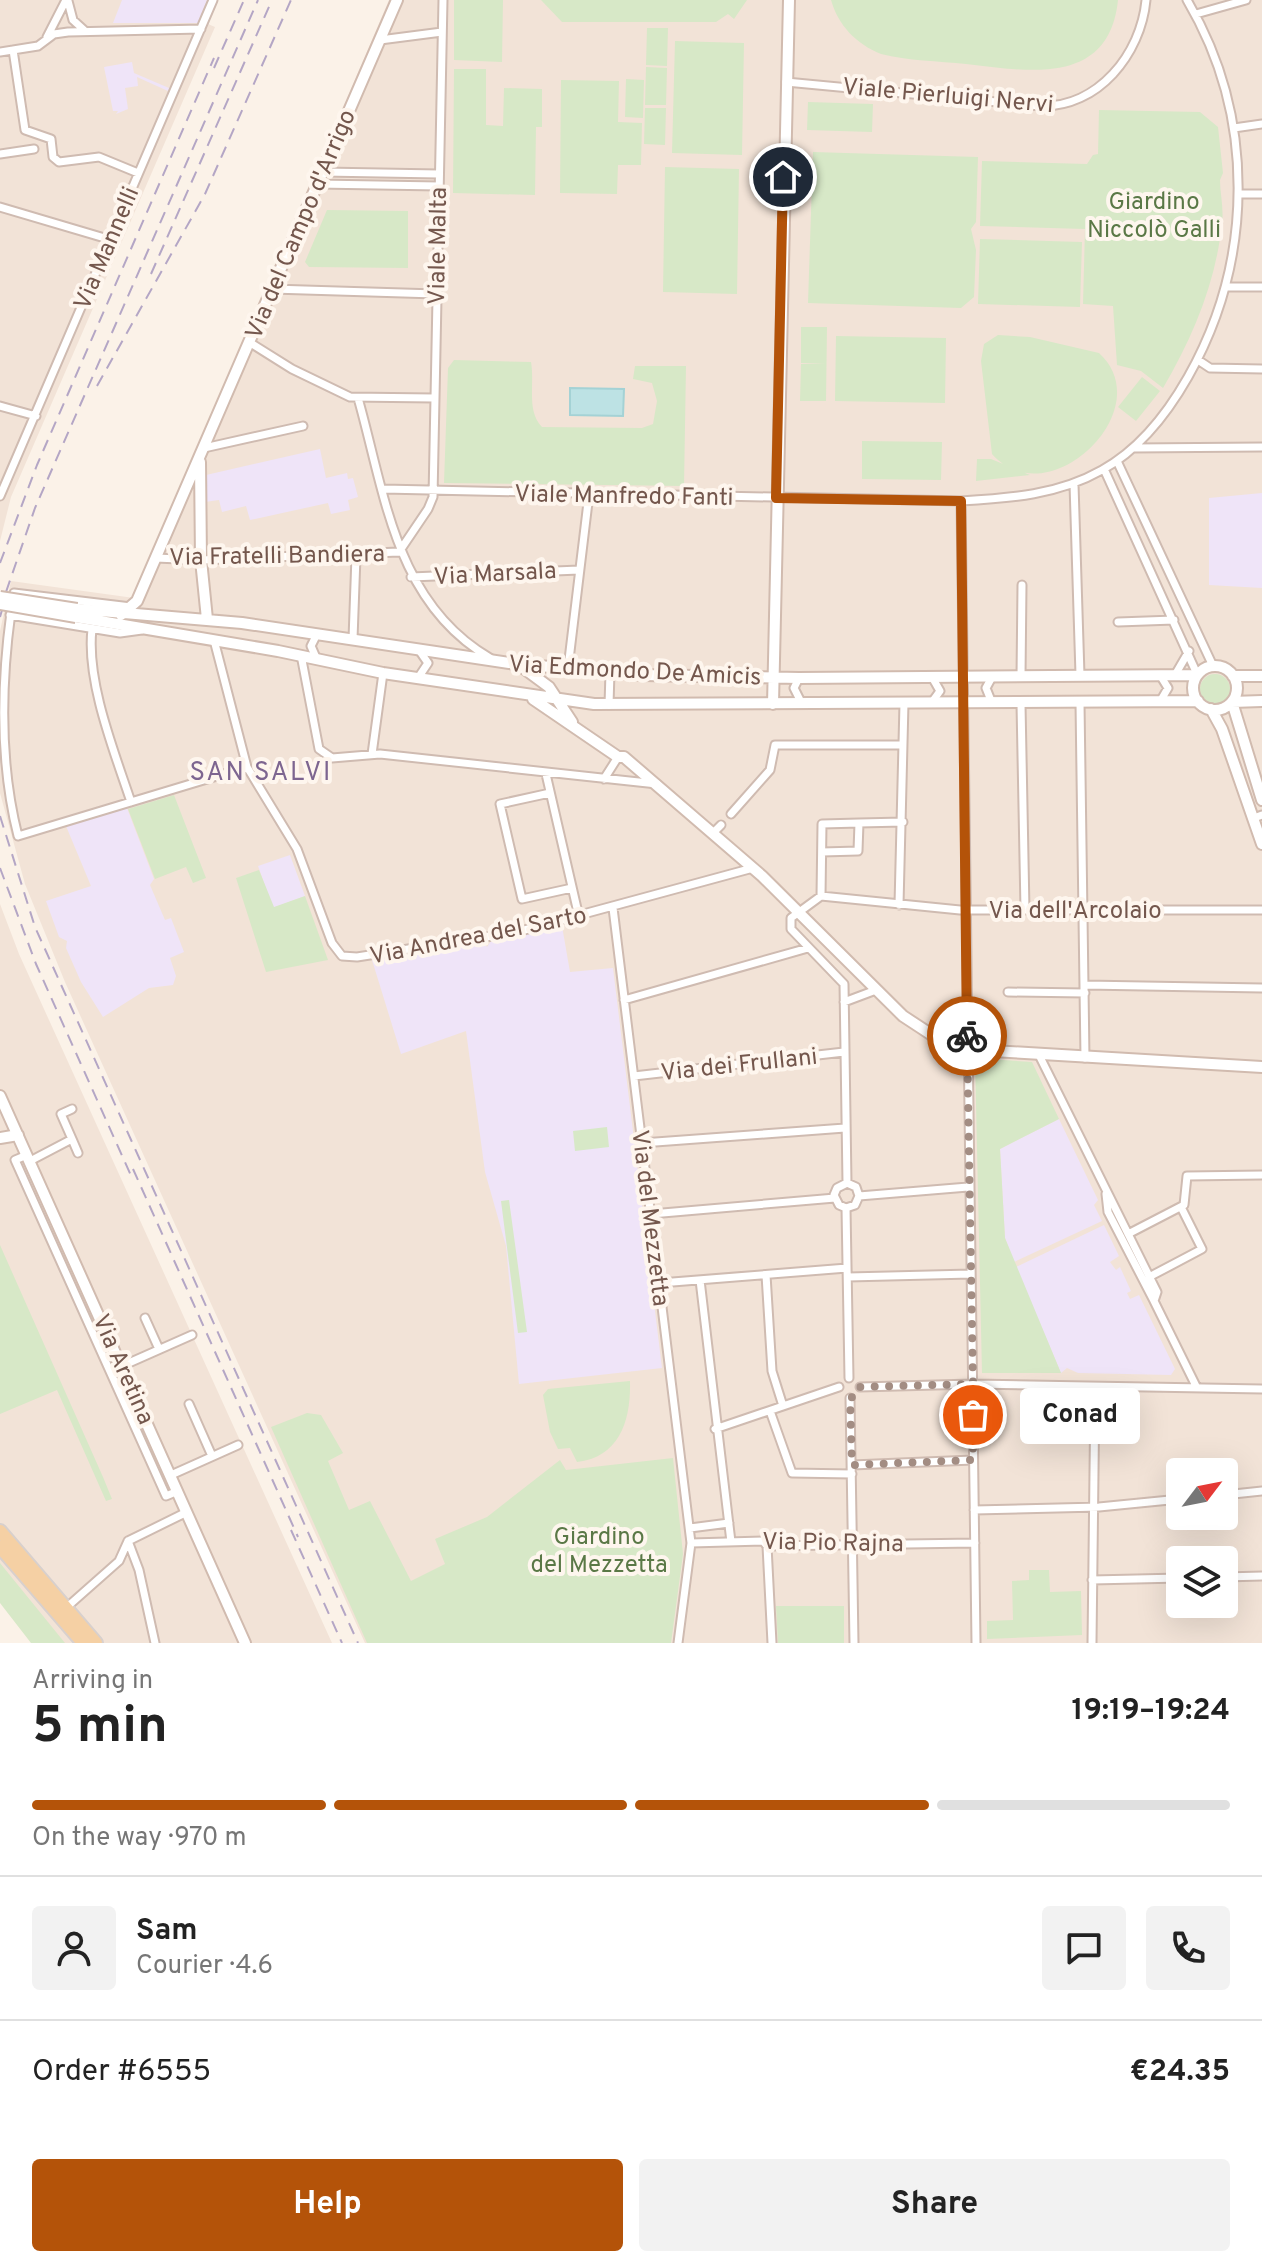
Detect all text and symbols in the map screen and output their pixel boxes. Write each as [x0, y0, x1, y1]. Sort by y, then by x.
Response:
street label: Viale Pierluigi Nervi [841, 73, 1055, 121]
street label: Via del Campo d'Arrigo [240, 105, 364, 344]
pin [749, 143, 817, 211]
icon: home [761, 155, 805, 199]
street label: Via Mannelli [68, 183, 147, 315]
street label: Viale Malta [423, 187, 455, 305]
park label: Giardino Niccolò Galli [1087, 188, 1221, 246]
street label: Viale Manfredo Fanti [514, 480, 734, 514]
street label: Via Fratelli Bandiera [169, 540, 385, 574]
street label: Via Marsala [433, 557, 557, 593]
street label: Via Edmondo De Amicis [508, 650, 762, 694]
district label: SAN SALVI [190, 757, 332, 790]
street label: Via dell'Arcolaio [988, 897, 1162, 927]
street label: Via Andrea del Sarto [368, 901, 589, 973]
courier [927, 996, 1007, 1076]
icon: bike [945, 1014, 989, 1058]
street label: Via dei Frullani [659, 1043, 819, 1089]
street label: Via del Mezzetta [623, 1128, 675, 1308]
street label: Via Aretina [85, 1310, 160, 1430]
pin [939, 1381, 1007, 1449]
callout: Conad [1021, 1387, 1141, 1443]
icon: bag [951, 1393, 995, 1437]
text: Conad [1042, 1399, 1118, 1432]
north arrow [1166, 1458, 1238, 1530]
map controls [1166, 1458, 1238, 1618]
park label: Giardino del Mezzetta [530, 1523, 668, 1581]
street label: Via Pio Rajna [762, 1528, 904, 1560]
button: layers [1166, 1546, 1238, 1618]
text: Arriving in [32, 1665, 153, 1698]
text: 19:19–19:24 [1071, 1693, 1230, 1730]
text: 5 min [32, 1695, 168, 1761]
text: On the way · 970 m [32, 1822, 247, 1855]
button: person [32, 1906, 116, 1990]
button: chat [1042, 1906, 1126, 1990]
button: phone [1146, 1906, 1230, 1990]
text: Sam [136, 1913, 198, 1950]
text: Courier · 4.6 [136, 1950, 273, 1983]
text: Order #6555 [32, 2054, 211, 2091]
text: €24.35 [1130, 2054, 1230, 2091]
button: Help [32, 2159, 623, 2251]
button: Share [639, 2159, 1230, 2251]

